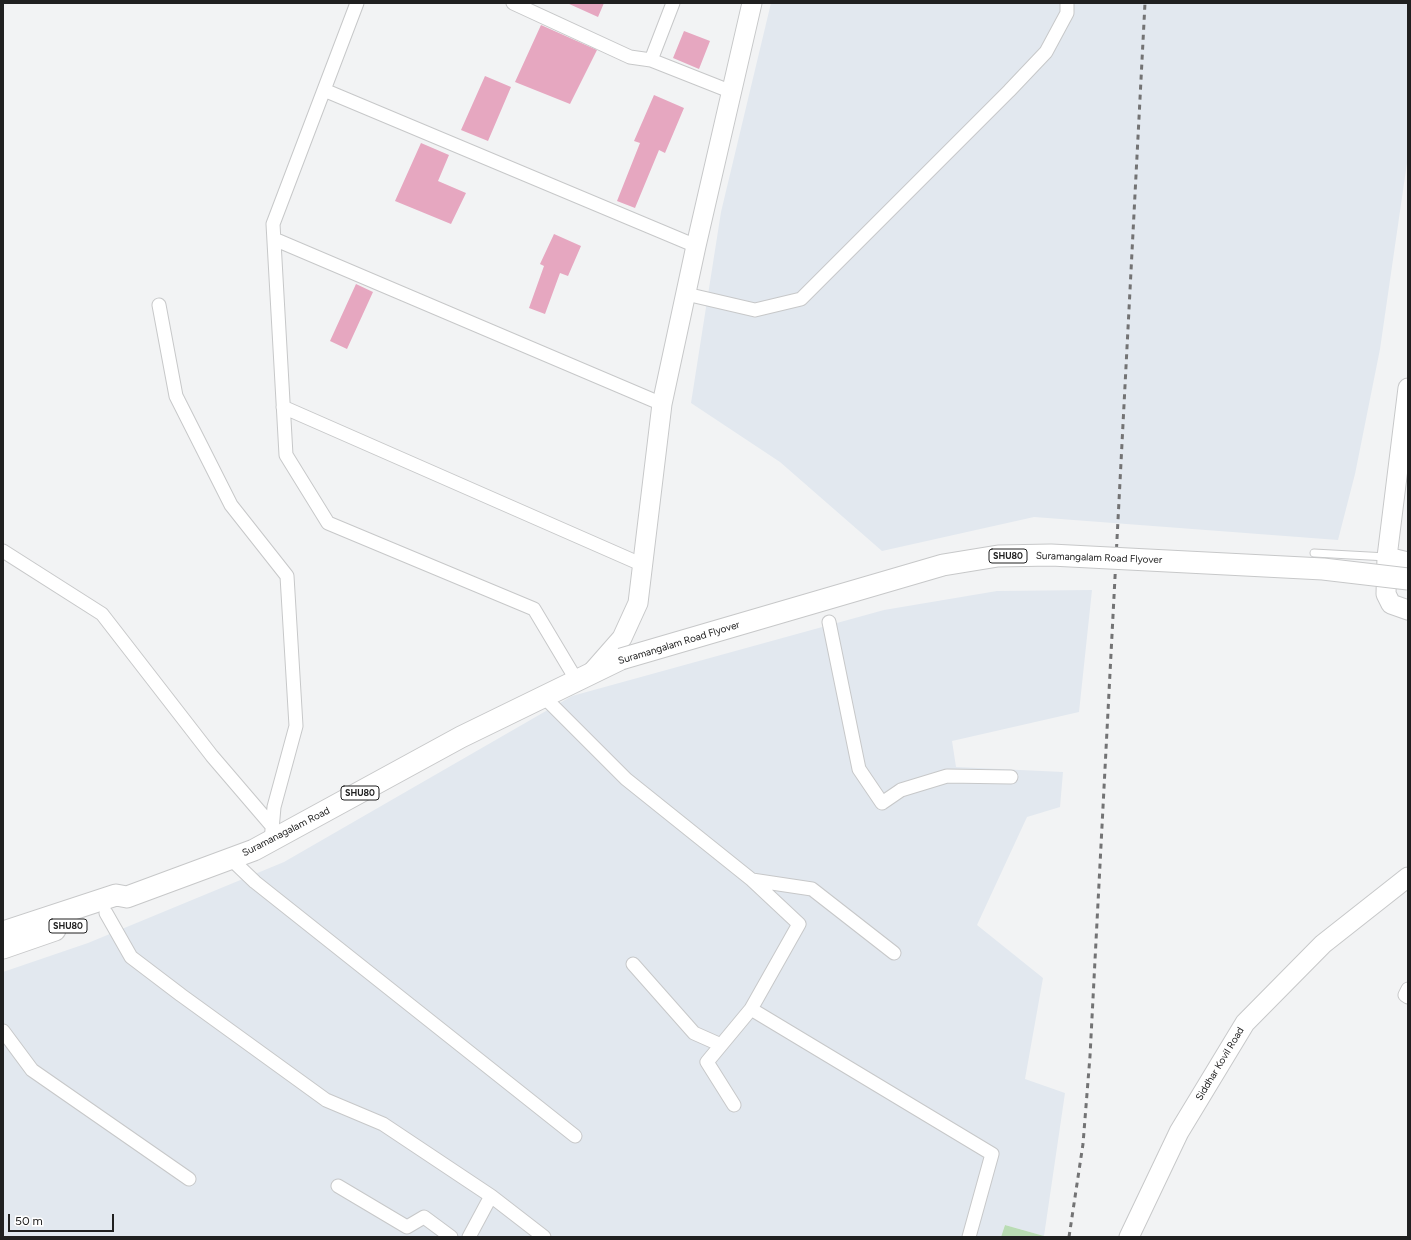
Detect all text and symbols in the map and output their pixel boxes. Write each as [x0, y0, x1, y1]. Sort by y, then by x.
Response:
road number: SHU80 [989, 549, 1027, 563]
street label: Suramangalam Road Flyover [1036, 550, 1162, 566]
street label: Suramangalam Road Flyover [617, 619, 741, 667]
road number: SHU80 [341, 786, 379, 800]
street label: Suramanagalam Road [240, 805, 332, 859]
road number: SHU80 [49, 919, 87, 933]
street label: Siddhar Kovil Road [1193, 1025, 1247, 1103]
scale bar [10, 1206, 116, 1232]
text: 50 m [15, 1214, 43, 1228]

